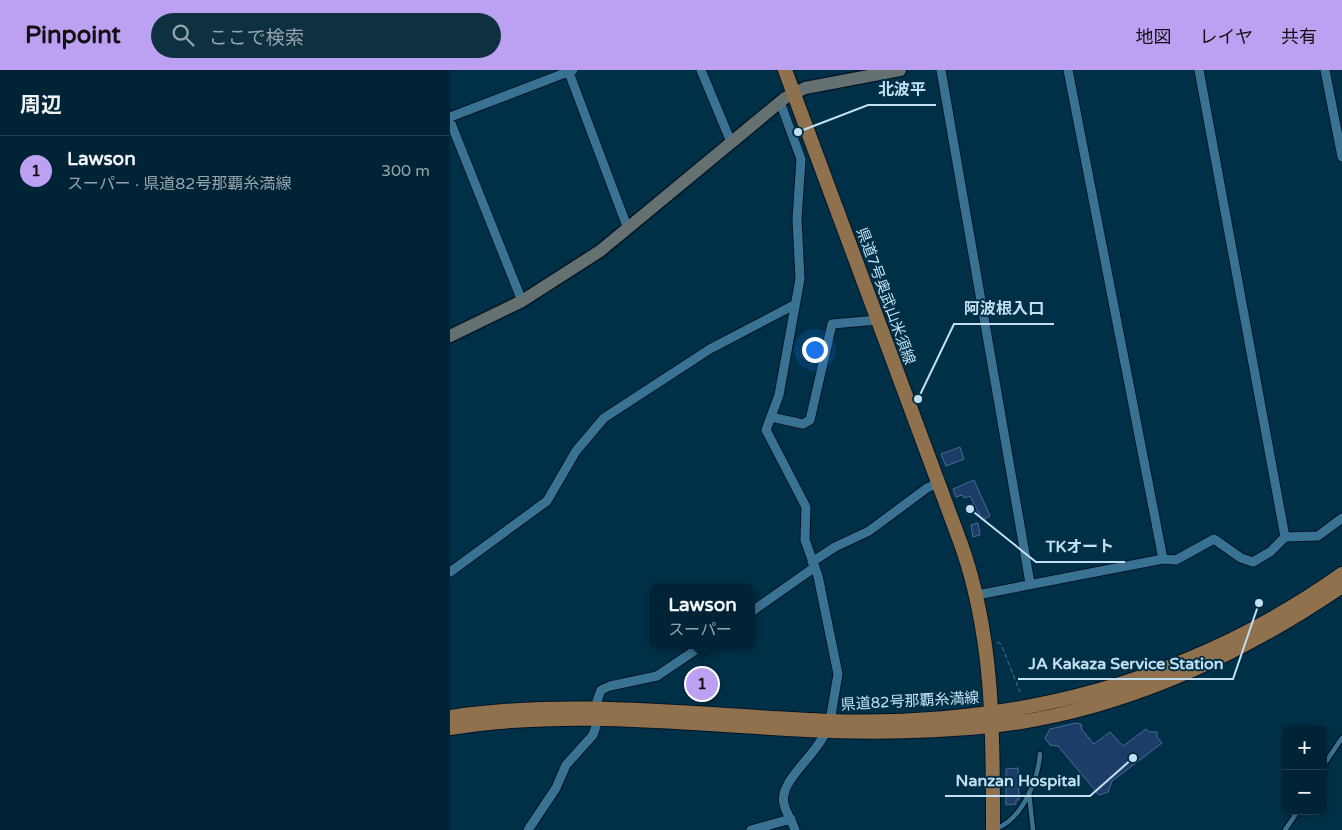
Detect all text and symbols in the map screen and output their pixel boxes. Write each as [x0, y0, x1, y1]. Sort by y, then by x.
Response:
search box [151, 13, 501, 58]
text: Pinpoint [25, 21, 121, 50]
icon: search [169, 21, 197, 49]
text: 地図 [1136, 26, 1172, 48]
text: レイヤ [1200, 26, 1253, 48]
text: 共有 [1281, 26, 1317, 48]
text: ここで検索 [209, 27, 304, 49]
callout: 北波平 [868, 74, 936, 105]
text: 北波平 [878, 80, 926, 100]
text: 周辺 [20, 93, 62, 118]
text: Lawson [67, 148, 136, 170]
text: 1 [31, 161, 41, 181]
text: 300 m [381, 161, 430, 181]
text: スーパー · 県道82号那覇糸満線 [67, 174, 291, 194]
street label: 県道7号奥武山米須線 [853, 225, 919, 367]
callout: 阿波根入口 [954, 293, 1054, 324]
text: 阿波根入口 [964, 299, 1044, 319]
your location [802, 337, 828, 363]
callout: TKオート [1036, 531, 1125, 562]
text: TKオート [1045, 537, 1114, 557]
popup [650, 584, 755, 649]
text: Lawson [668, 594, 737, 616]
text: スーパー [668, 620, 732, 640]
callout: JA Kakaza Service Station [1018, 648, 1233, 679]
text: JA Kakaza Service Station [1027, 654, 1224, 674]
pin: 1 [686, 665, 718, 703]
street label: 県道82号那覇糸満線 [840, 688, 980, 714]
map controls [1282, 725, 1327, 815]
button: + [1282, 725, 1327, 770]
callout: Nanzan Hospital [945, 765, 1090, 796]
button: − [1282, 770, 1327, 815]
text: Nanzan Hospital [956, 771, 1080, 791]

